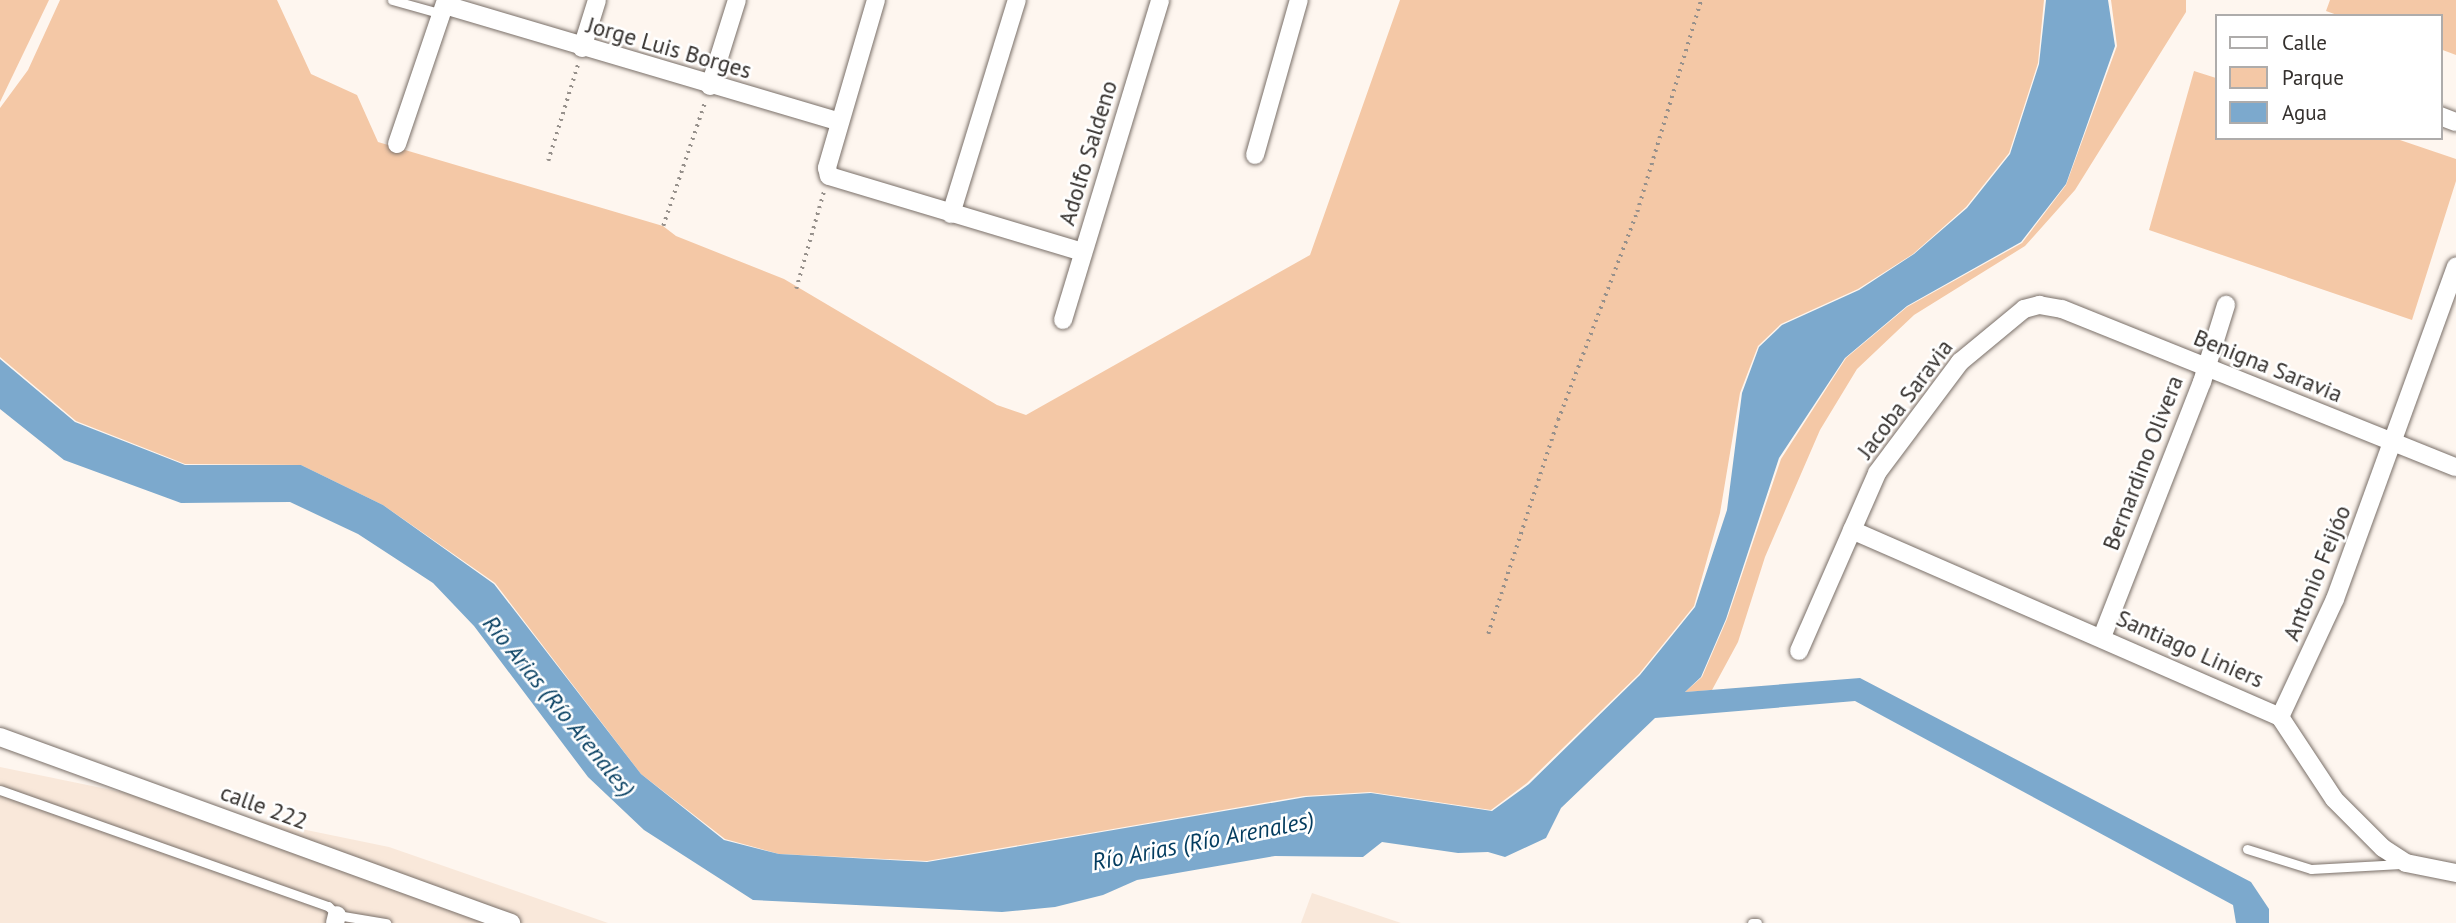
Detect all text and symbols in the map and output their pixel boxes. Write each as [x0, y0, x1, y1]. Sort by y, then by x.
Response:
street label: Jorge Luis Borges [583, 11, 755, 85]
legend [2214, 14, 2442, 140]
text: Calle [2282, 29, 2327, 56]
text: Parque [2282, 64, 2344, 91]
street label: Adolfo Saldeno [1053, 77, 1123, 229]
text: Agua [2282, 99, 2327, 126]
street label: Benigna Saravia [2190, 324, 2346, 408]
street label: Jacoba Saravia [1851, 334, 1959, 464]
street label: Bernardino Olivera [2097, 372, 2189, 554]
street label: Antonio Feijóo [2277, 501, 2357, 645]
street label: Santiago Liniers [2112, 604, 2268, 694]
water label: Río Arias (Río Arenales) [476, 609, 642, 803]
street label: calle 222 [217, 779, 311, 835]
water label: Río Arias (Río Arenales) [1089, 805, 1317, 877]

